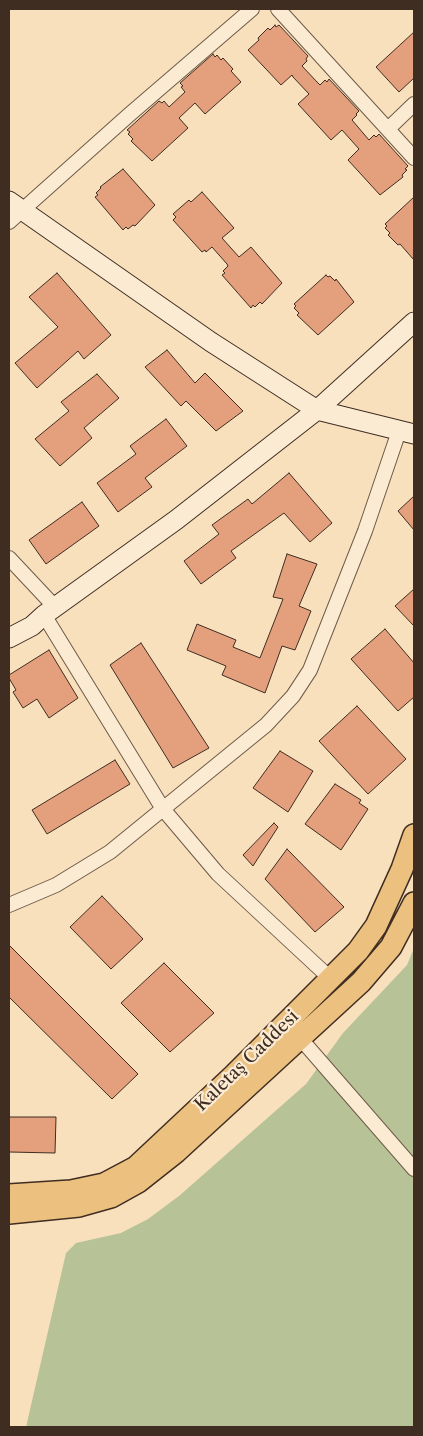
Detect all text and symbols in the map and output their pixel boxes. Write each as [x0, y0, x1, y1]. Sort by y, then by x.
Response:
street label: Kaletaş Caddesi [191, 1006, 303, 1116]

